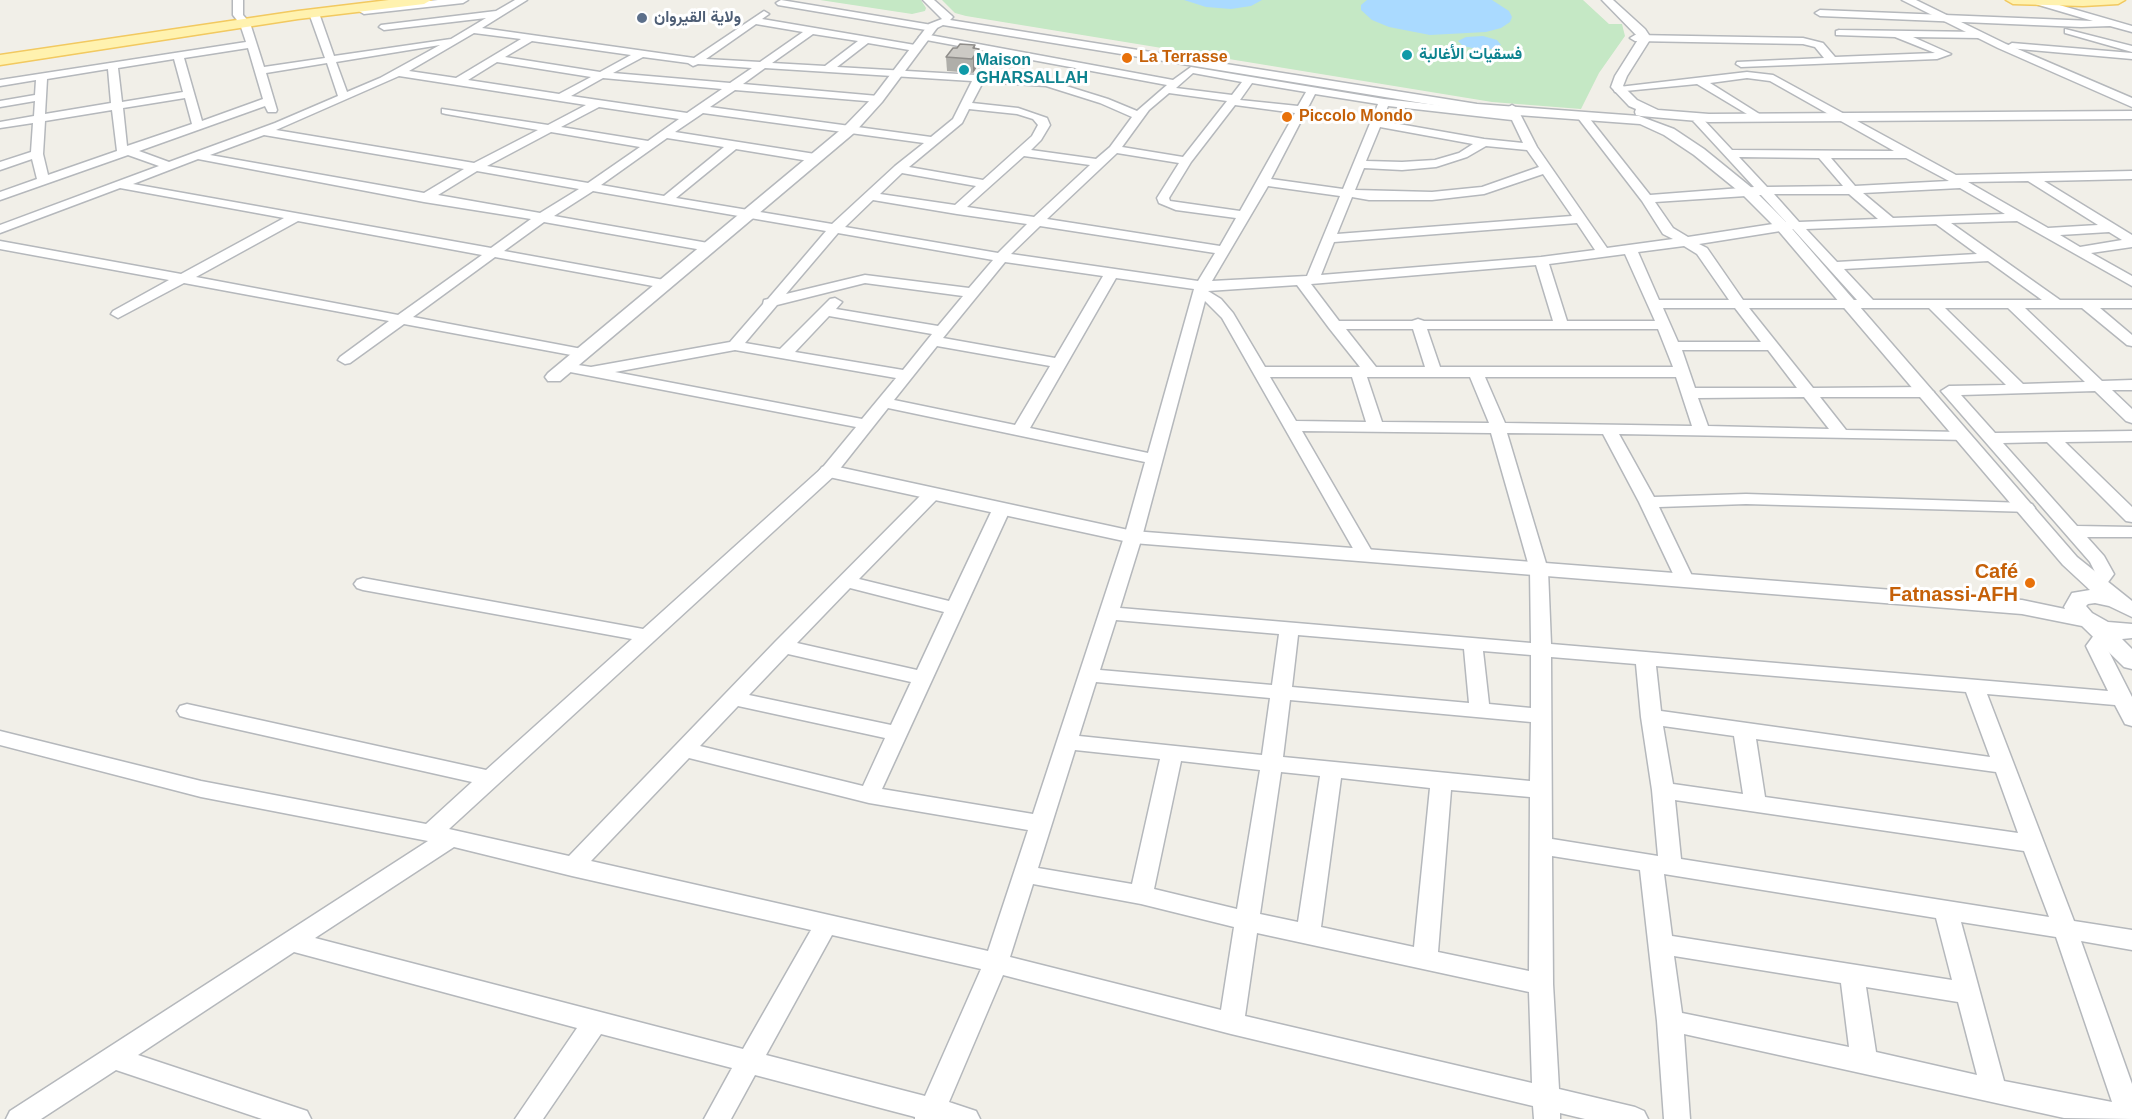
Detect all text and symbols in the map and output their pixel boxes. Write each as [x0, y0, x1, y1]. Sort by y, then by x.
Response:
place label: ولاية القيروان [654, 8, 741, 28]
marker: ولاية القيروان [635, 11, 649, 25]
place label: فسقيات الأغالبة [1419, 45, 1522, 65]
place label: La Terrasse [1139, 48, 1228, 68]
marker: فسقيات الأغالبة [1400, 48, 1414, 62]
place label: Maison GHARSALLAH [976, 51, 1088, 89]
marker: La Terrasse [1120, 51, 1134, 65]
marker: Maison GHARSALLAH [957, 63, 971, 77]
place label: Piccolo Mondo [1299, 107, 1413, 127]
marker: Piccolo Mondo [1280, 110, 1294, 124]
place label: Café Fatnassi-AFH [1889, 560, 2018, 607]
marker: Café Fatnassi-AFH [2023, 576, 2037, 590]

